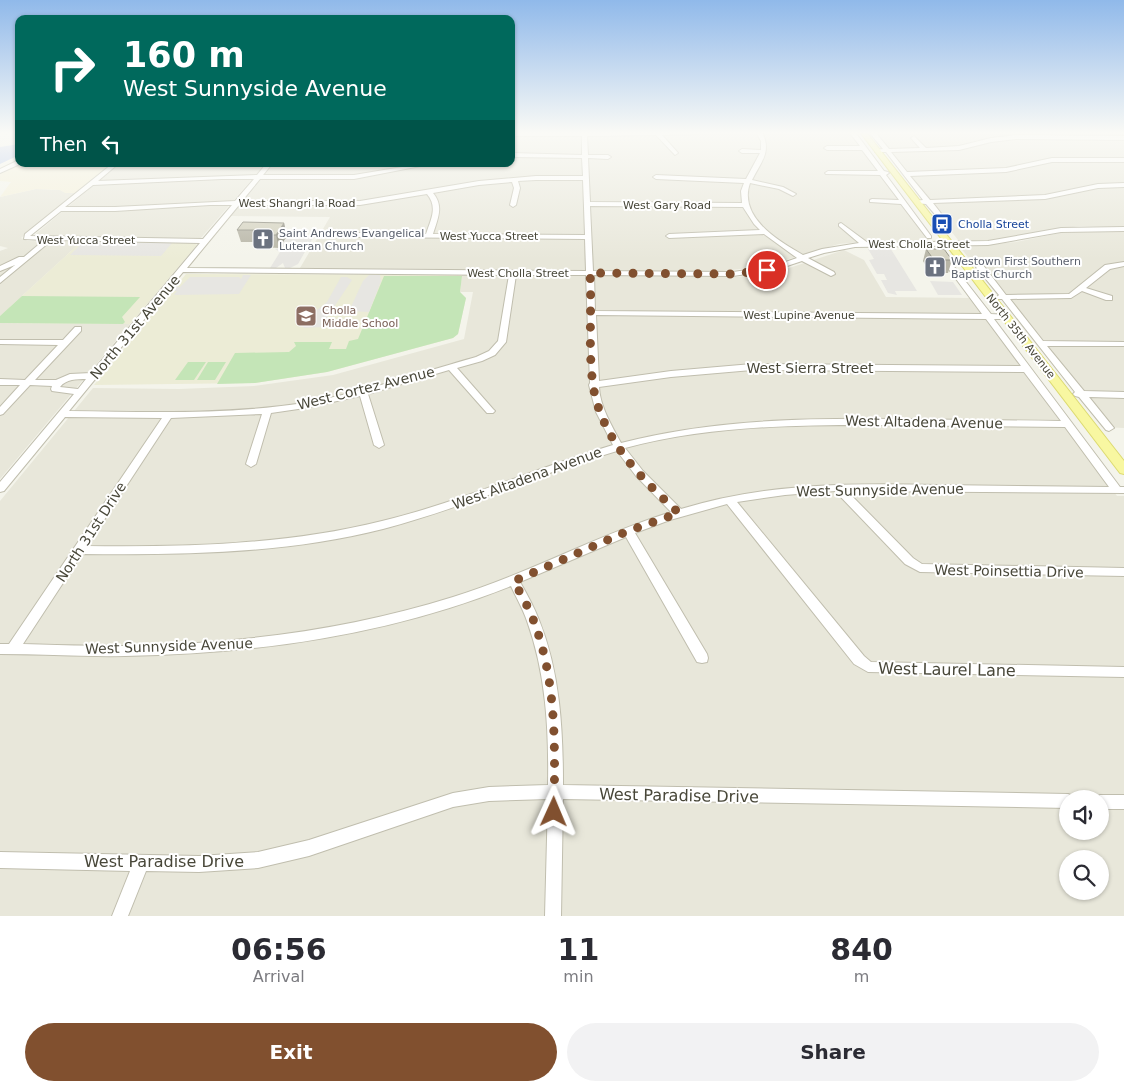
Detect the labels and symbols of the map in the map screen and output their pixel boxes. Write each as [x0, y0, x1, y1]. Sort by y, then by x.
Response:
street label: West Shangri la Road [238, 197, 356, 210]
street label: West Gary Road [623, 199, 711, 212]
bus stop icon: Cholla Street [930, 212, 954, 236]
place label: Cholla Street [958, 218, 1030, 231]
church icon: Saint Andrews Evangelical Luteran Church [251, 227, 275, 251]
place label: Saint Andrews Evangelical Luteran Church [279, 227, 424, 253]
street label: West Yucca Street [440, 230, 539, 243]
street label: West Yucca Street [37, 234, 136, 247]
street label: West Cholla Street [868, 238, 971, 251]
pin [746, 249, 788, 291]
church icon: Westown First Southern Baptist Church [923, 255, 947, 279]
place label: Westown First Southern Baptist Church [951, 255, 1081, 281]
street label: West Cholla Street [467, 267, 570, 280]
street label: North 31st Avenue [87, 272, 183, 382]
street label: North 35th Avenue [983, 291, 1058, 381]
school or university icon: Cholla Middle School [294, 304, 318, 328]
place label: Cholla Middle School [322, 304, 398, 330]
street label: West Lupine Avenue [743, 309, 855, 322]
street label: West Sierra Street [746, 360, 874, 376]
street label: West Cortez Avenue [296, 363, 436, 413]
street label: West Altadena Avenue [845, 413, 1003, 431]
street label: West Altadena Avenue [450, 443, 604, 513]
street label: North 31st Drive [53, 479, 129, 585]
street label: West Sunnyside Avenue [796, 481, 964, 499]
street label: West Poinsettia Drive [934, 562, 1084, 580]
street label: West Sunnyside Avenue [85, 635, 253, 657]
street label: West Laurel Lane [878, 659, 1016, 680]
position arrow [527, 785, 579, 837]
street label: West Paradise Drive [599, 785, 759, 806]
street label: West Paradise Drive [84, 852, 244, 871]

